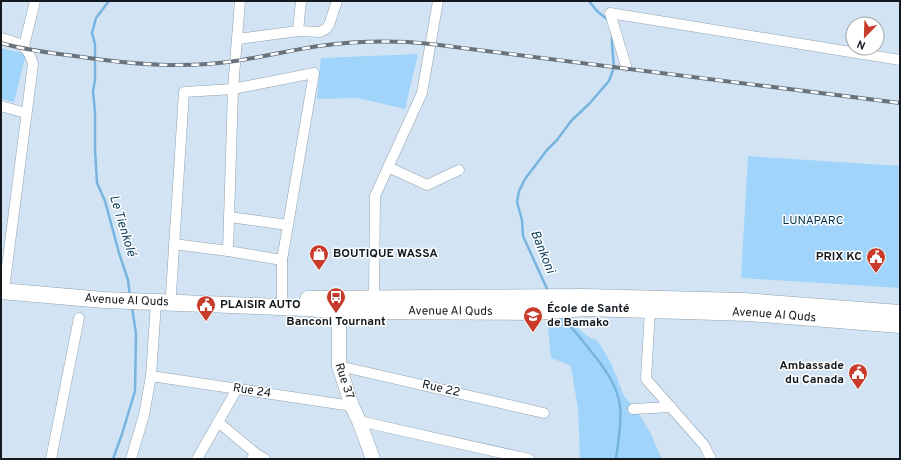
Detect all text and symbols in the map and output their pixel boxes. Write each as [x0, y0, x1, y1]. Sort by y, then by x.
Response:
north arrow [845, 16, 885, 56]
text: N [855, 36, 868, 52]
water label: Le Tienkolé [105, 193, 139, 260]
park label: LUNAPARC [783, 213, 844, 229]
water label: Bankoni [526, 228, 558, 277]
shop icon: BOUTIQUE WASSA [308, 243, 330, 271]
place label: BOUTIQUE WASSA [333, 246, 438, 262]
public building icon: PRIX KC [865, 246, 887, 274]
place label: PRIX KC [816, 249, 862, 265]
bus stop icon: Banconi Tournant [325, 286, 347, 314]
street label: Avenue Al Quds [84, 290, 169, 311]
public building icon: PLAISIR AUTO [195, 294, 217, 322]
place label: PLAISIR AUTO [220, 297, 301, 313]
place label: École de Santé de Bamako [547, 301, 630, 331]
street label: Avenue Al Quds [408, 303, 493, 320]
street label: Avenue Al Quds [732, 304, 817, 326]
school or university icon: École de Santé de Bamako [522, 305, 544, 333]
place label: Banconi Tournant [286, 314, 386, 330]
place label: Ambassade du Canada [779, 358, 844, 388]
street label: Rue 37 [331, 361, 357, 401]
public building icon: Ambassade du Canada [847, 362, 869, 390]
street label: Rue 22 [420, 377, 462, 401]
street label: Rue 24 [232, 380, 272, 402]

